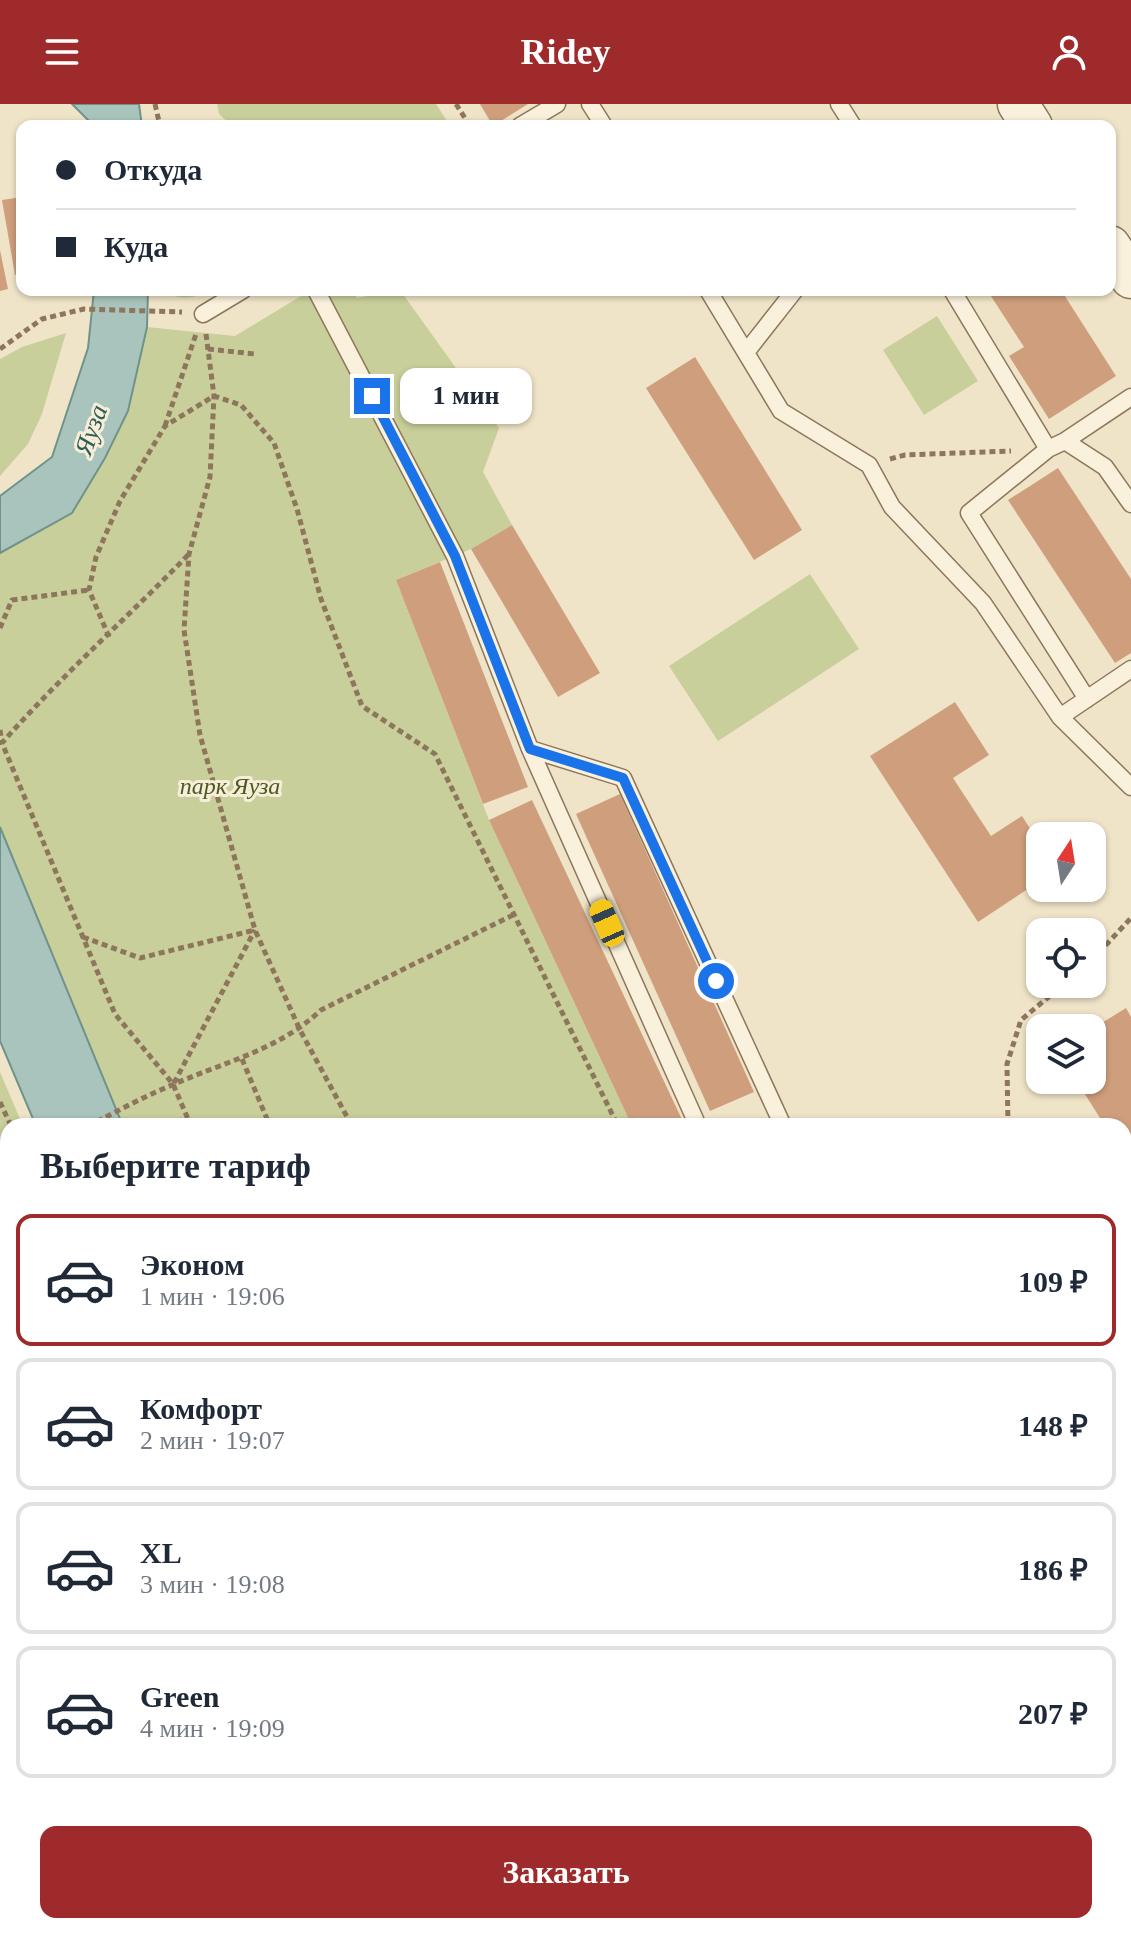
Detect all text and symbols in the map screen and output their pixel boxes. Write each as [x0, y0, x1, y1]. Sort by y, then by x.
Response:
icon: menu [40, 30, 84, 74]
icon: person [1047, 30, 1091, 74]
text: Ridey [521, 32, 611, 72]
text: Откуда [104, 153, 202, 186]
text: Куда [104, 230, 168, 263]
callout: 1 мин [400, 368, 532, 424]
route end [354, 378, 390, 414]
text: 1 мин [432, 381, 500, 410]
water label: Яуза [68, 401, 113, 460]
park label: парк Яуза [180, 773, 280, 799]
north arrow [1026, 822, 1106, 902]
map controls [1026, 822, 1106, 1094]
car [586, 896, 628, 950]
button: locate [1026, 918, 1106, 998]
route start [698, 963, 734, 999]
button: layers [1026, 1014, 1106, 1094]
text: Выберите тариф [40, 1146, 311, 1186]
icon: car [44, 1244, 116, 1316]
text: Эконом [140, 1248, 244, 1281]
text: 109 ₽ [1018, 1265, 1088, 1298]
text: 1 мин · 19:06 [140, 1282, 285, 1311]
icon: car [44, 1388, 116, 1460]
text: Комфорт [140, 1392, 262, 1425]
text: 148 ₽ [1018, 1409, 1088, 1442]
text: 2 мин · 19:07 [140, 1426, 285, 1455]
icon: car [44, 1532, 116, 1604]
text: XL [140, 1536, 182, 1569]
text: 186 ₽ [1018, 1553, 1088, 1586]
text: 3 мин · 19:08 [140, 1570, 285, 1599]
icon: car [44, 1676, 116, 1748]
text: Green [140, 1680, 219, 1713]
text: 207 ₽ [1018, 1697, 1088, 1730]
text: 4 мин · 19:09 [140, 1714, 285, 1743]
button: Заказать [40, 1826, 1092, 1918]

